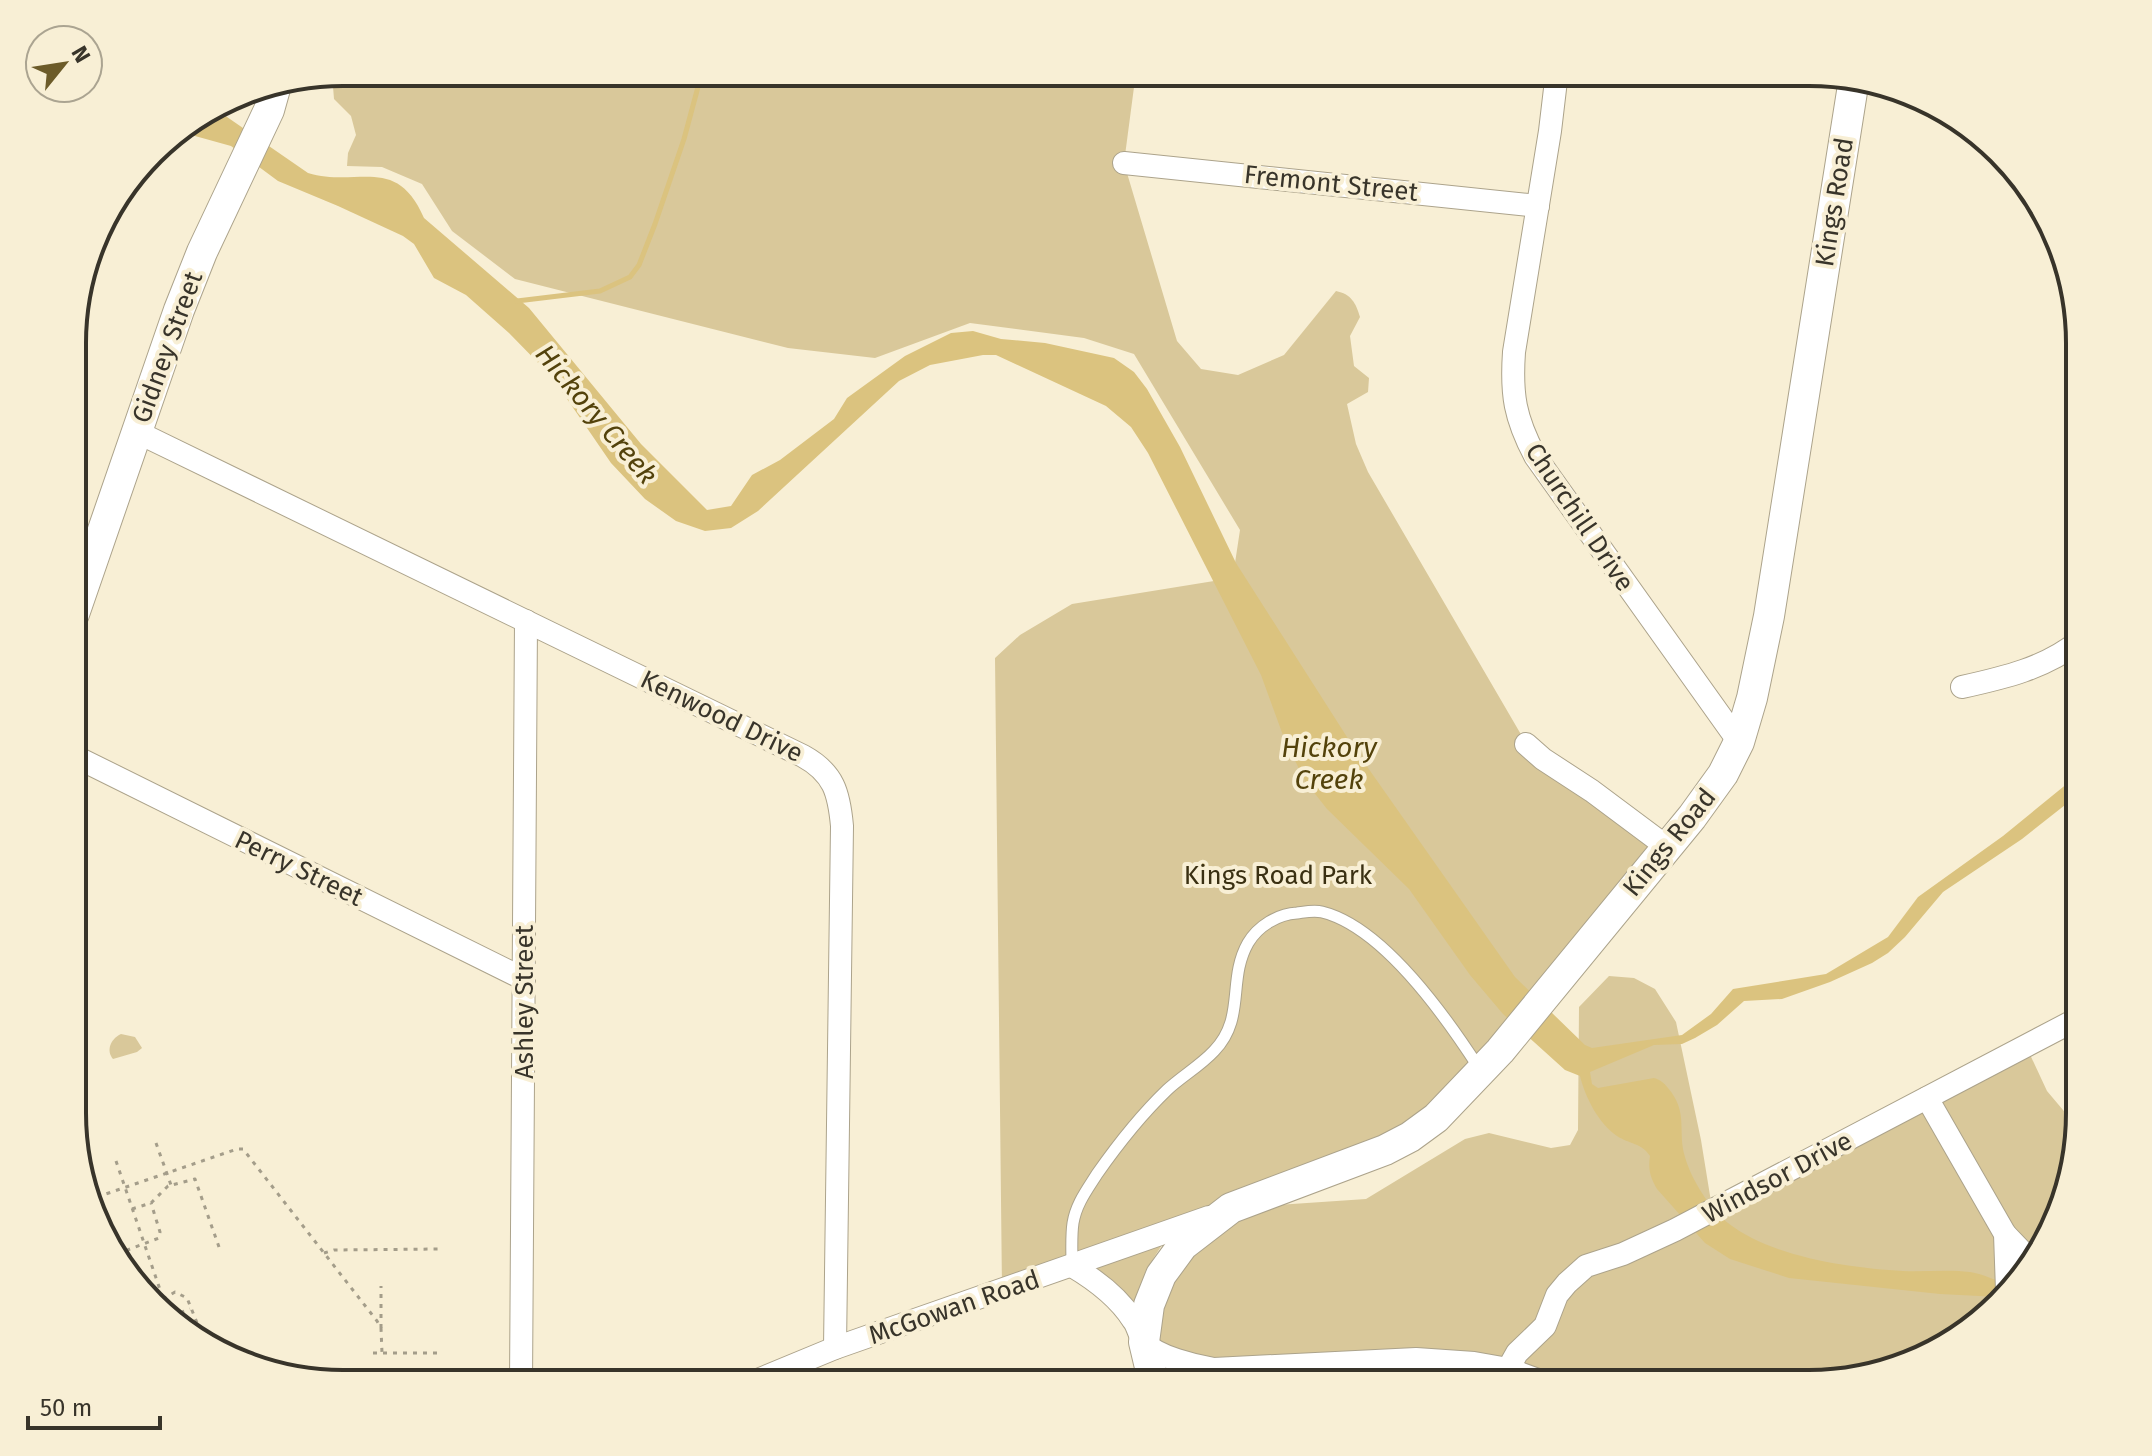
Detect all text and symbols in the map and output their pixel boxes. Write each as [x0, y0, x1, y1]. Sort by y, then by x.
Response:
north arrow [24, 24, 104, 104]
text: N [66, 41, 96, 67]
street label: Kings Road [1809, 135, 1860, 269]
street label: Fremont Street [1242, 159, 1420, 208]
street label: Gidney Street [126, 267, 209, 427]
water label: Hickory Creek [529, 338, 665, 491]
street label: Churchill Drive [1519, 437, 1641, 597]
street label: Kenwood Drive [636, 664, 808, 769]
water label: Hickory Creek [1281, 731, 1378, 796]
street label: Kings Road [1616, 782, 1722, 903]
street label: Perry Street [230, 824, 368, 913]
park label: Kings Road Park [1184, 860, 1373, 891]
street label: Ashley Street [509, 924, 540, 1079]
street label: Windsor Drive [1697, 1125, 1857, 1230]
street label: McGowan Road [865, 1264, 1044, 1351]
scale bar [28, 1380, 160, 1430]
text: 50 m [40, 1394, 92, 1422]

